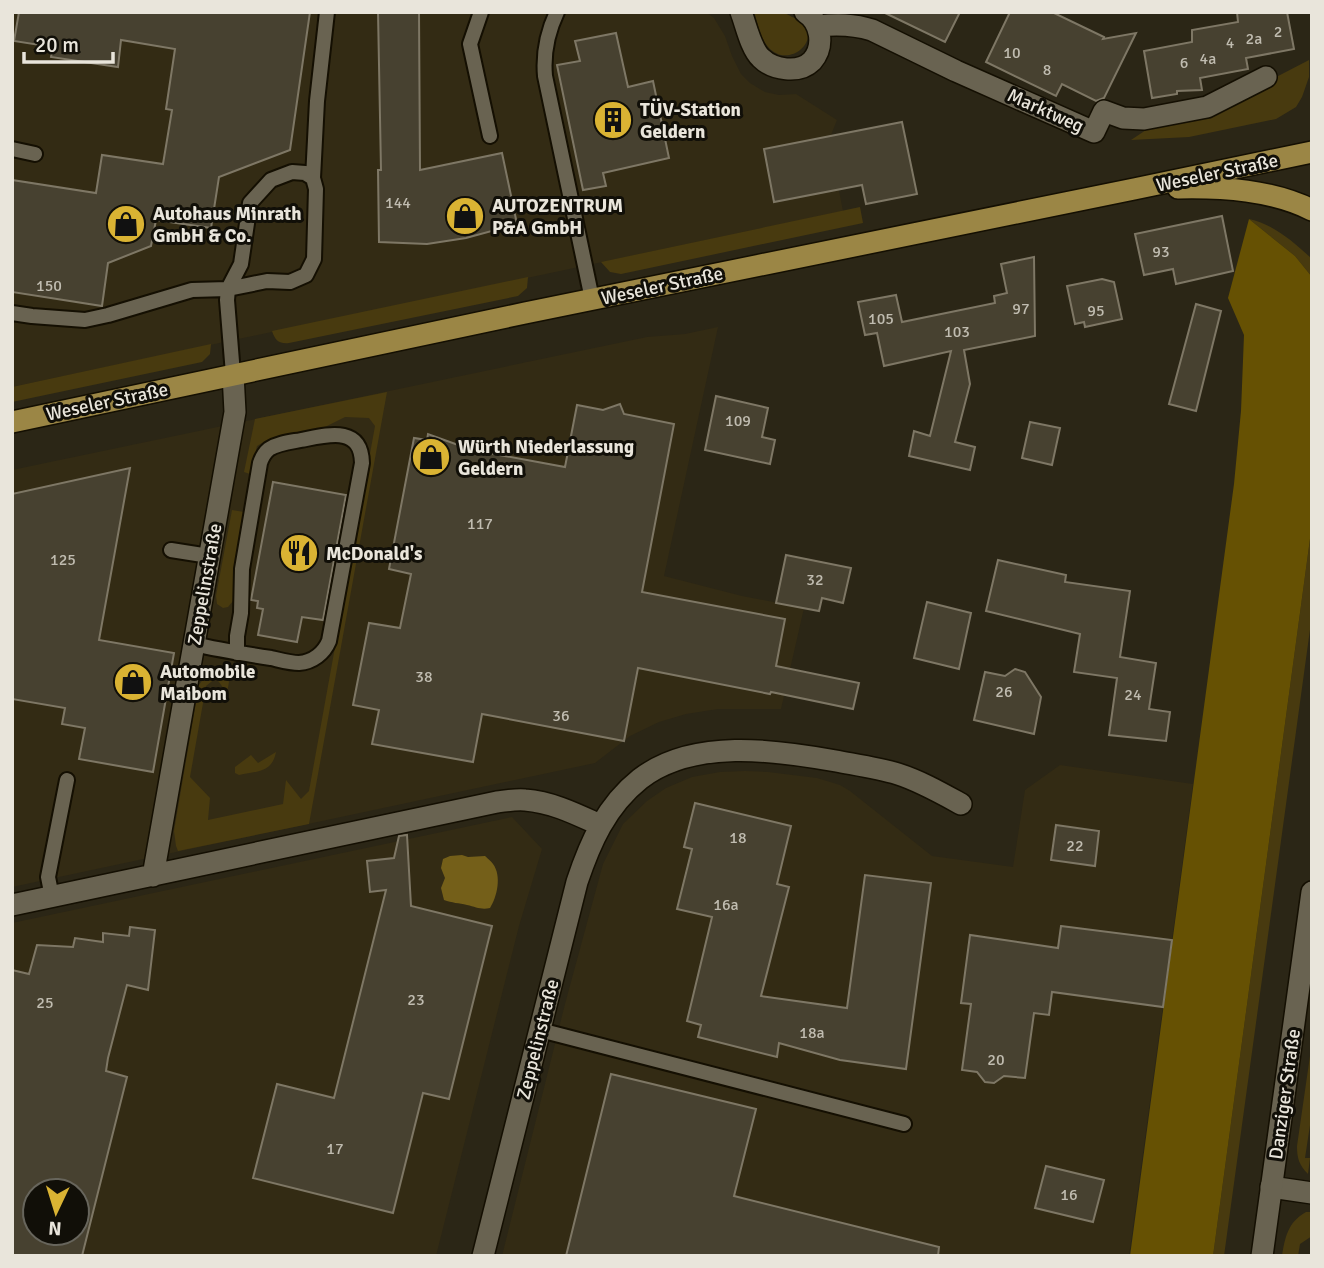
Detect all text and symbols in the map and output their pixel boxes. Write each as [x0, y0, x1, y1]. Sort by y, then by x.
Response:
scale bar [24, 21, 114, 65]
house number: 2 [1274, 22, 1282, 42]
house number: 2a [1246, 29, 1262, 49]
text: 20 m [35, 32, 79, 58]
house number: 4 [1226, 33, 1235, 53]
house number: 10 [1003, 43, 1021, 63]
house number: 4a [1200, 49, 1216, 69]
house number: 6 [1180, 53, 1188, 73]
house number: 8 [1043, 60, 1051, 80]
street label: Marktweg [1004, 83, 1088, 138]
place label: TÜV-Station Geldern [640, 98, 741, 144]
building icon: TÜV-Station Geldern [592, 99, 634, 141]
street label: Weseler Straße [1154, 148, 1280, 198]
house number: 144 [385, 193, 411, 213]
place label: AUTOZENTRUM P&A GmbH [492, 194, 623, 240]
shop icon: AUTOZENTRUM P&A GmbH [444, 195, 486, 237]
place label: Autohaus Minrath GmbH & Co. [153, 202, 302, 248]
shop icon: Autohaus Minrath GmbH & Co. [105, 203, 147, 245]
house number: 93 [1152, 242, 1170, 262]
street label: Weseler Straße [599, 261, 725, 311]
house number: 150 [36, 276, 62, 296]
house number: 97 [1012, 299, 1030, 319]
house number: 95 [1087, 301, 1105, 321]
house number: 105 [868, 309, 894, 329]
house number: 103 [944, 322, 970, 342]
street label: Weseler Straße [44, 377, 170, 427]
house number: 109 [725, 411, 751, 431]
place label: Würth Niederlassung Geldern [458, 435, 634, 481]
shop icon: Würth Niederlassung Geldern [410, 436, 452, 478]
house number: 117 [467, 514, 493, 534]
street label: Zeppelinstraße [182, 521, 228, 647]
restaurant icon: McDonald's [278, 532, 320, 574]
place label: McDonald's [326, 542, 422, 566]
house number: 125 [50, 550, 76, 570]
house number: 32 [806, 570, 824, 590]
place label: Automobile Maibom [160, 660, 255, 706]
shop icon: Automobile Maibom [112, 661, 154, 703]
house number: 38 [415, 667, 433, 687]
house number: 26 [995, 682, 1013, 702]
house number: 24 [1124, 685, 1142, 705]
house number: 36 [552, 706, 570, 726]
house number: 18 [729, 828, 747, 848]
house number: 22 [1066, 836, 1084, 856]
house number: 16a [713, 895, 739, 915]
street label: Zeppelinstraße [511, 977, 565, 1102]
house number: 23 [407, 990, 425, 1010]
house number: 25 [36, 993, 54, 1013]
house number: 18a [799, 1023, 825, 1043]
street label: Danziger Straße [1264, 1027, 1306, 1161]
house number: 20 [987, 1050, 1005, 1070]
house number: 17 [326, 1139, 344, 1159]
north arrow [21, 1177, 91, 1247]
house number: 16 [1060, 1185, 1078, 1205]
text: N [47, 1216, 62, 1240]

